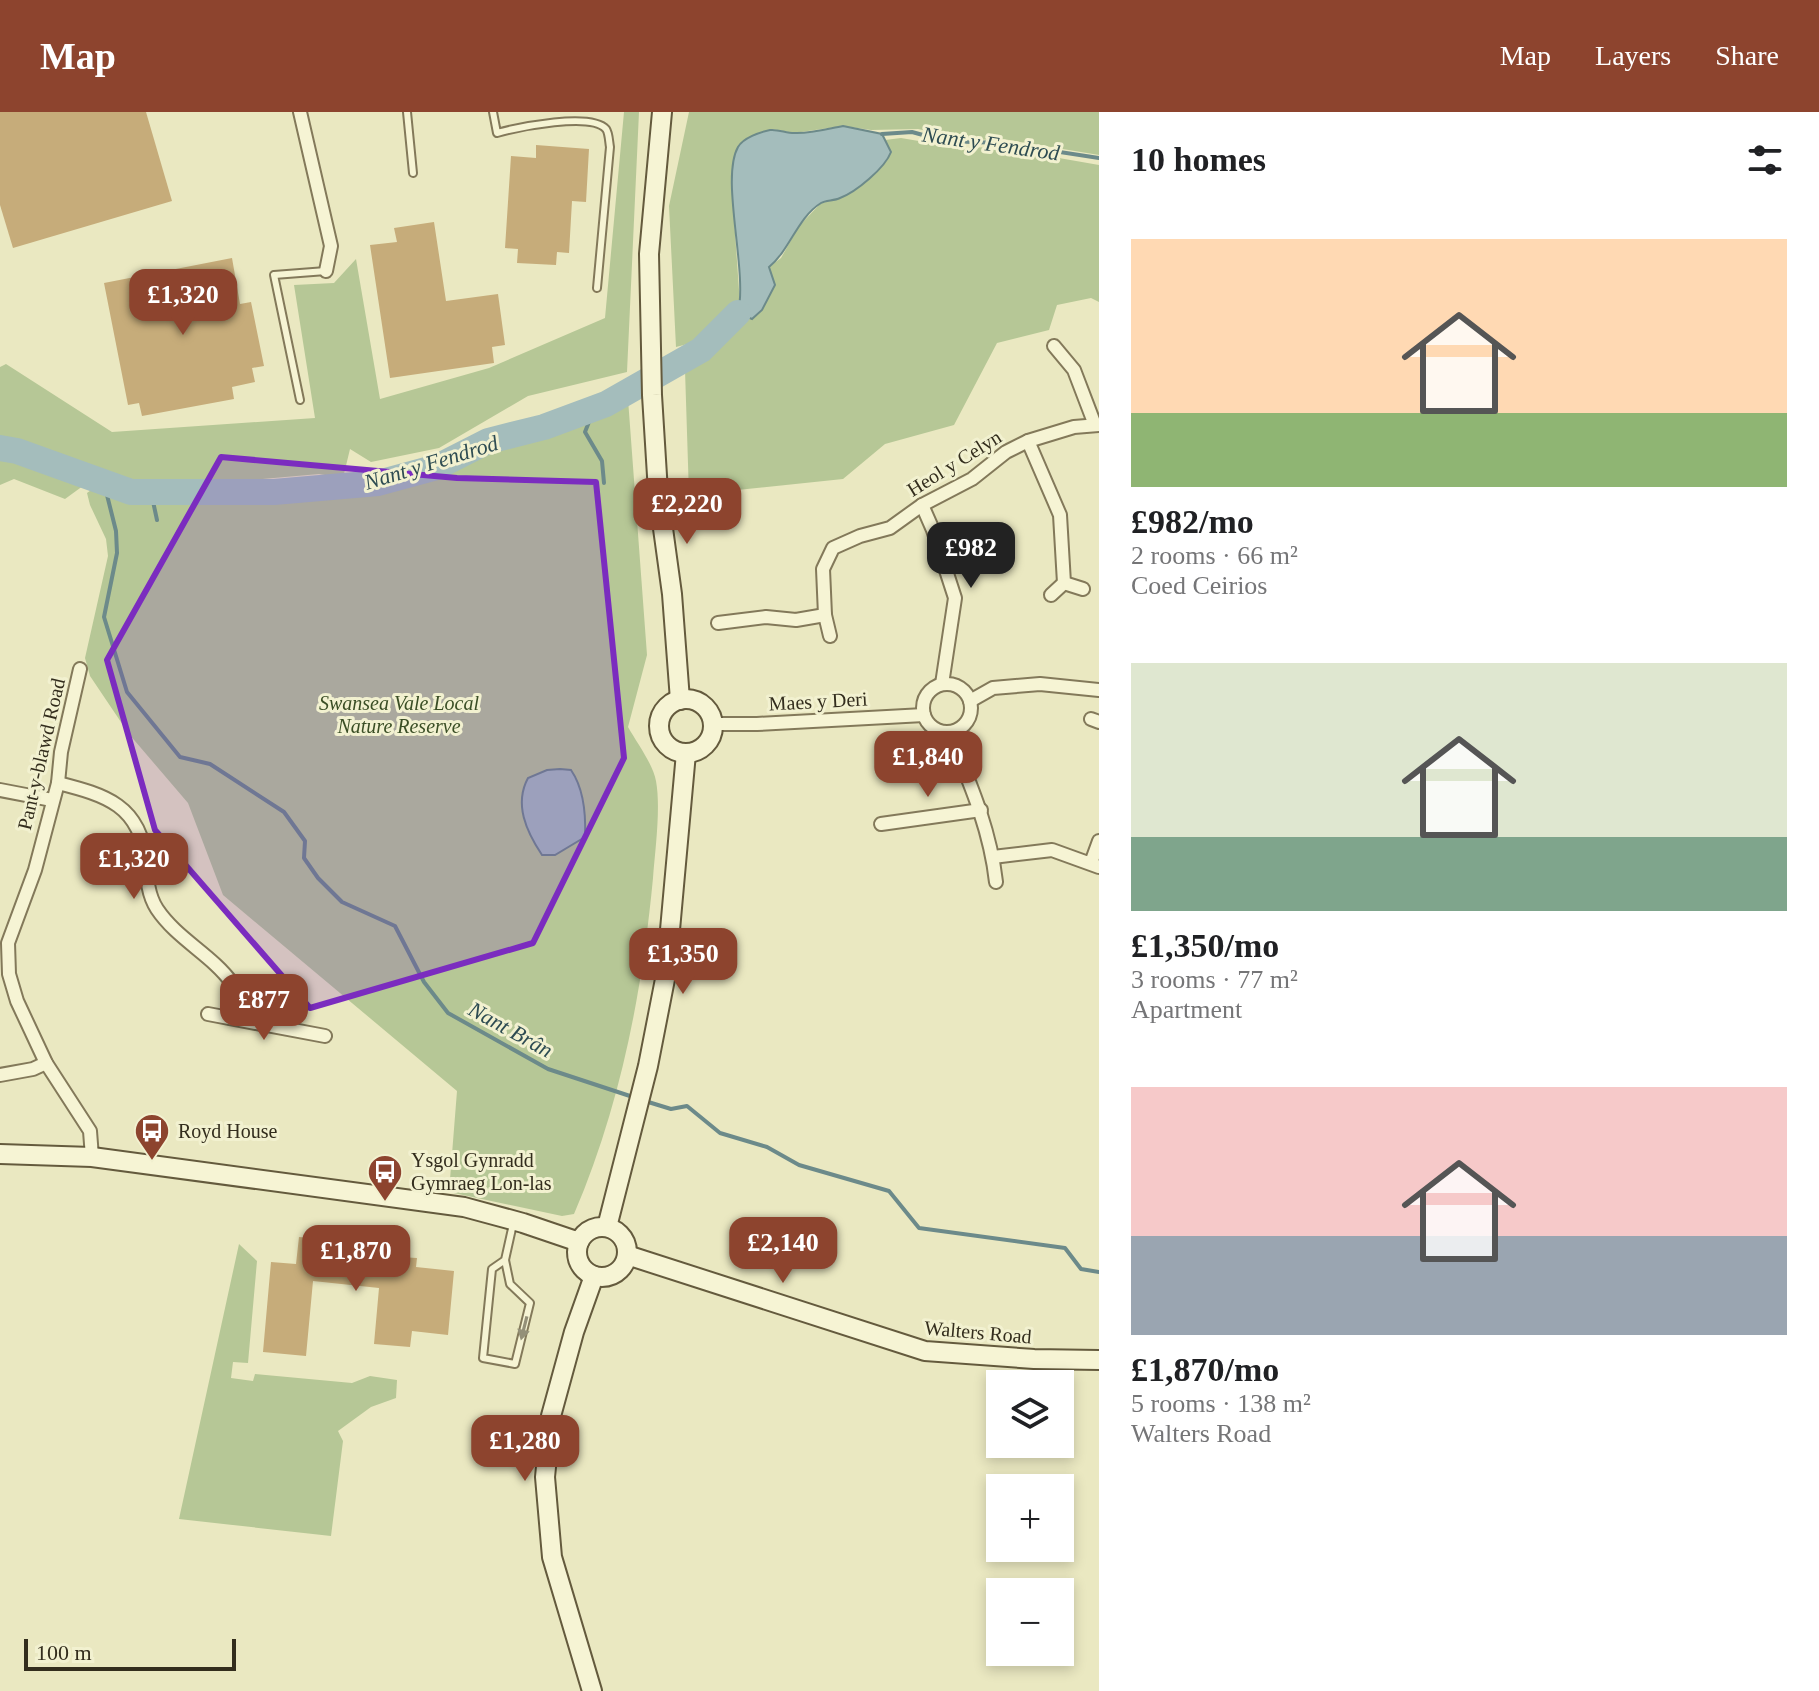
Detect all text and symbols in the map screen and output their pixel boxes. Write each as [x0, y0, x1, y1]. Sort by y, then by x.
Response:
text: Map [40, 35, 116, 77]
text: Map [1500, 40, 1551, 71]
text: Layers [1595, 40, 1671, 71]
text: Share [1715, 40, 1779, 71]
water label: Nant y Fendrod [920, 121, 1062, 166]
icon: filters [1743, 138, 1787, 182]
text: 10 homes [1131, 141, 1266, 178]
pin: £1,320 [118, 269, 248, 337]
text: £1,320 [147, 280, 219, 309]
icon: home [1387, 291, 1531, 435]
street label: Heol y Celyn [903, 425, 1006, 501]
water label: Nant y Fendrod [360, 430, 502, 495]
pin: £2,220 [622, 478, 752, 546]
text: £2,220 [651, 489, 723, 518]
text: £982/mo [1131, 503, 1254, 540]
pin: £982 [924, 522, 1018, 590]
text: £982 [945, 533, 997, 562]
text: 2 rooms · 66 m² [1131, 541, 1298, 570]
text: Coed Ceirios [1131, 571, 1268, 600]
street label: Pant-y-blawd Road [13, 676, 70, 832]
street label: Maes y Deri [768, 687, 868, 716]
park label: Swansea Vale Local Nature Reserve [319, 692, 479, 737]
icon: home [1387, 715, 1531, 859]
pin: £1,840 [863, 731, 993, 799]
text: £1,840 [892, 742, 964, 771]
pin: £1,320 [69, 833, 199, 901]
text: £1,320 [98, 844, 170, 873]
text: £1,350/mo [1131, 927, 1279, 964]
pin: £1,350 [618, 928, 748, 996]
text: £1,350 [647, 939, 719, 968]
text: 3 rooms · 77 m² [1131, 965, 1298, 994]
pin: £877 [217, 974, 311, 1042]
text: £877 [238, 985, 290, 1014]
text: Apartment [1131, 995, 1242, 1024]
water label: Nant Brân [463, 996, 557, 1063]
bus stop icon: Royd House [133, 1112, 171, 1162]
place label: Royd House [178, 1120, 278, 1143]
icon: home [1387, 1139, 1531, 1283]
place label: Ysgol Gynradd Gymraeg Lon-las [411, 1149, 552, 1195]
bus stop icon: Ysgol Gynradd Gymraeg Lon-las [366, 1153, 404, 1203]
pin: £2,140 [718, 1217, 848, 1285]
pin: £1,870 [291, 1225, 421, 1293]
text: £2,140 [747, 1228, 819, 1257]
text: £1,870 [320, 1236, 392, 1265]
one-way arrow [517, 1316, 530, 1341]
street label: Walters Road [923, 1316, 1033, 1348]
text: £1,870/mo [1131, 1351, 1279, 1388]
map controls [986, 1370, 1074, 1666]
button: layers [986, 1370, 1074, 1458]
text: 5 rooms · 138 m² [1131, 1389, 1311, 1418]
pin: £1,280 [460, 1415, 590, 1483]
text: Walters Road [1131, 1419, 1271, 1448]
text: £1,280 [489, 1426, 561, 1455]
button: + [986, 1474, 1074, 1562]
button: − [986, 1578, 1074, 1666]
scale bar [24, 1635, 236, 1671]
text: 100 m [36, 1640, 92, 1665]

